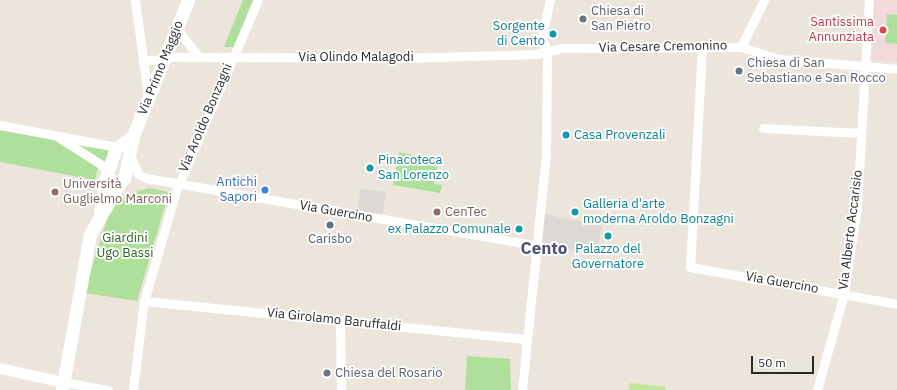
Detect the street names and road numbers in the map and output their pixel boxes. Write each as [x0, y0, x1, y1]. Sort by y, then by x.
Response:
street label: Via Primo Maggio [135, 19, 187, 117]
street label: Via Cesare Cremonino [599, 38, 727, 56]
street label: Via Olindo Malagodi [298, 49, 414, 65]
street label: Via Aroldo Bonzagni [176, 61, 236, 175]
street label: Via Alberto Accarisio [836, 169, 866, 291]
street label: Via Guercino [298, 198, 374, 226]
street label: Via Guercino [744, 269, 820, 297]
street label: Via Girolamo Baruffaldi [266, 305, 402, 335]

